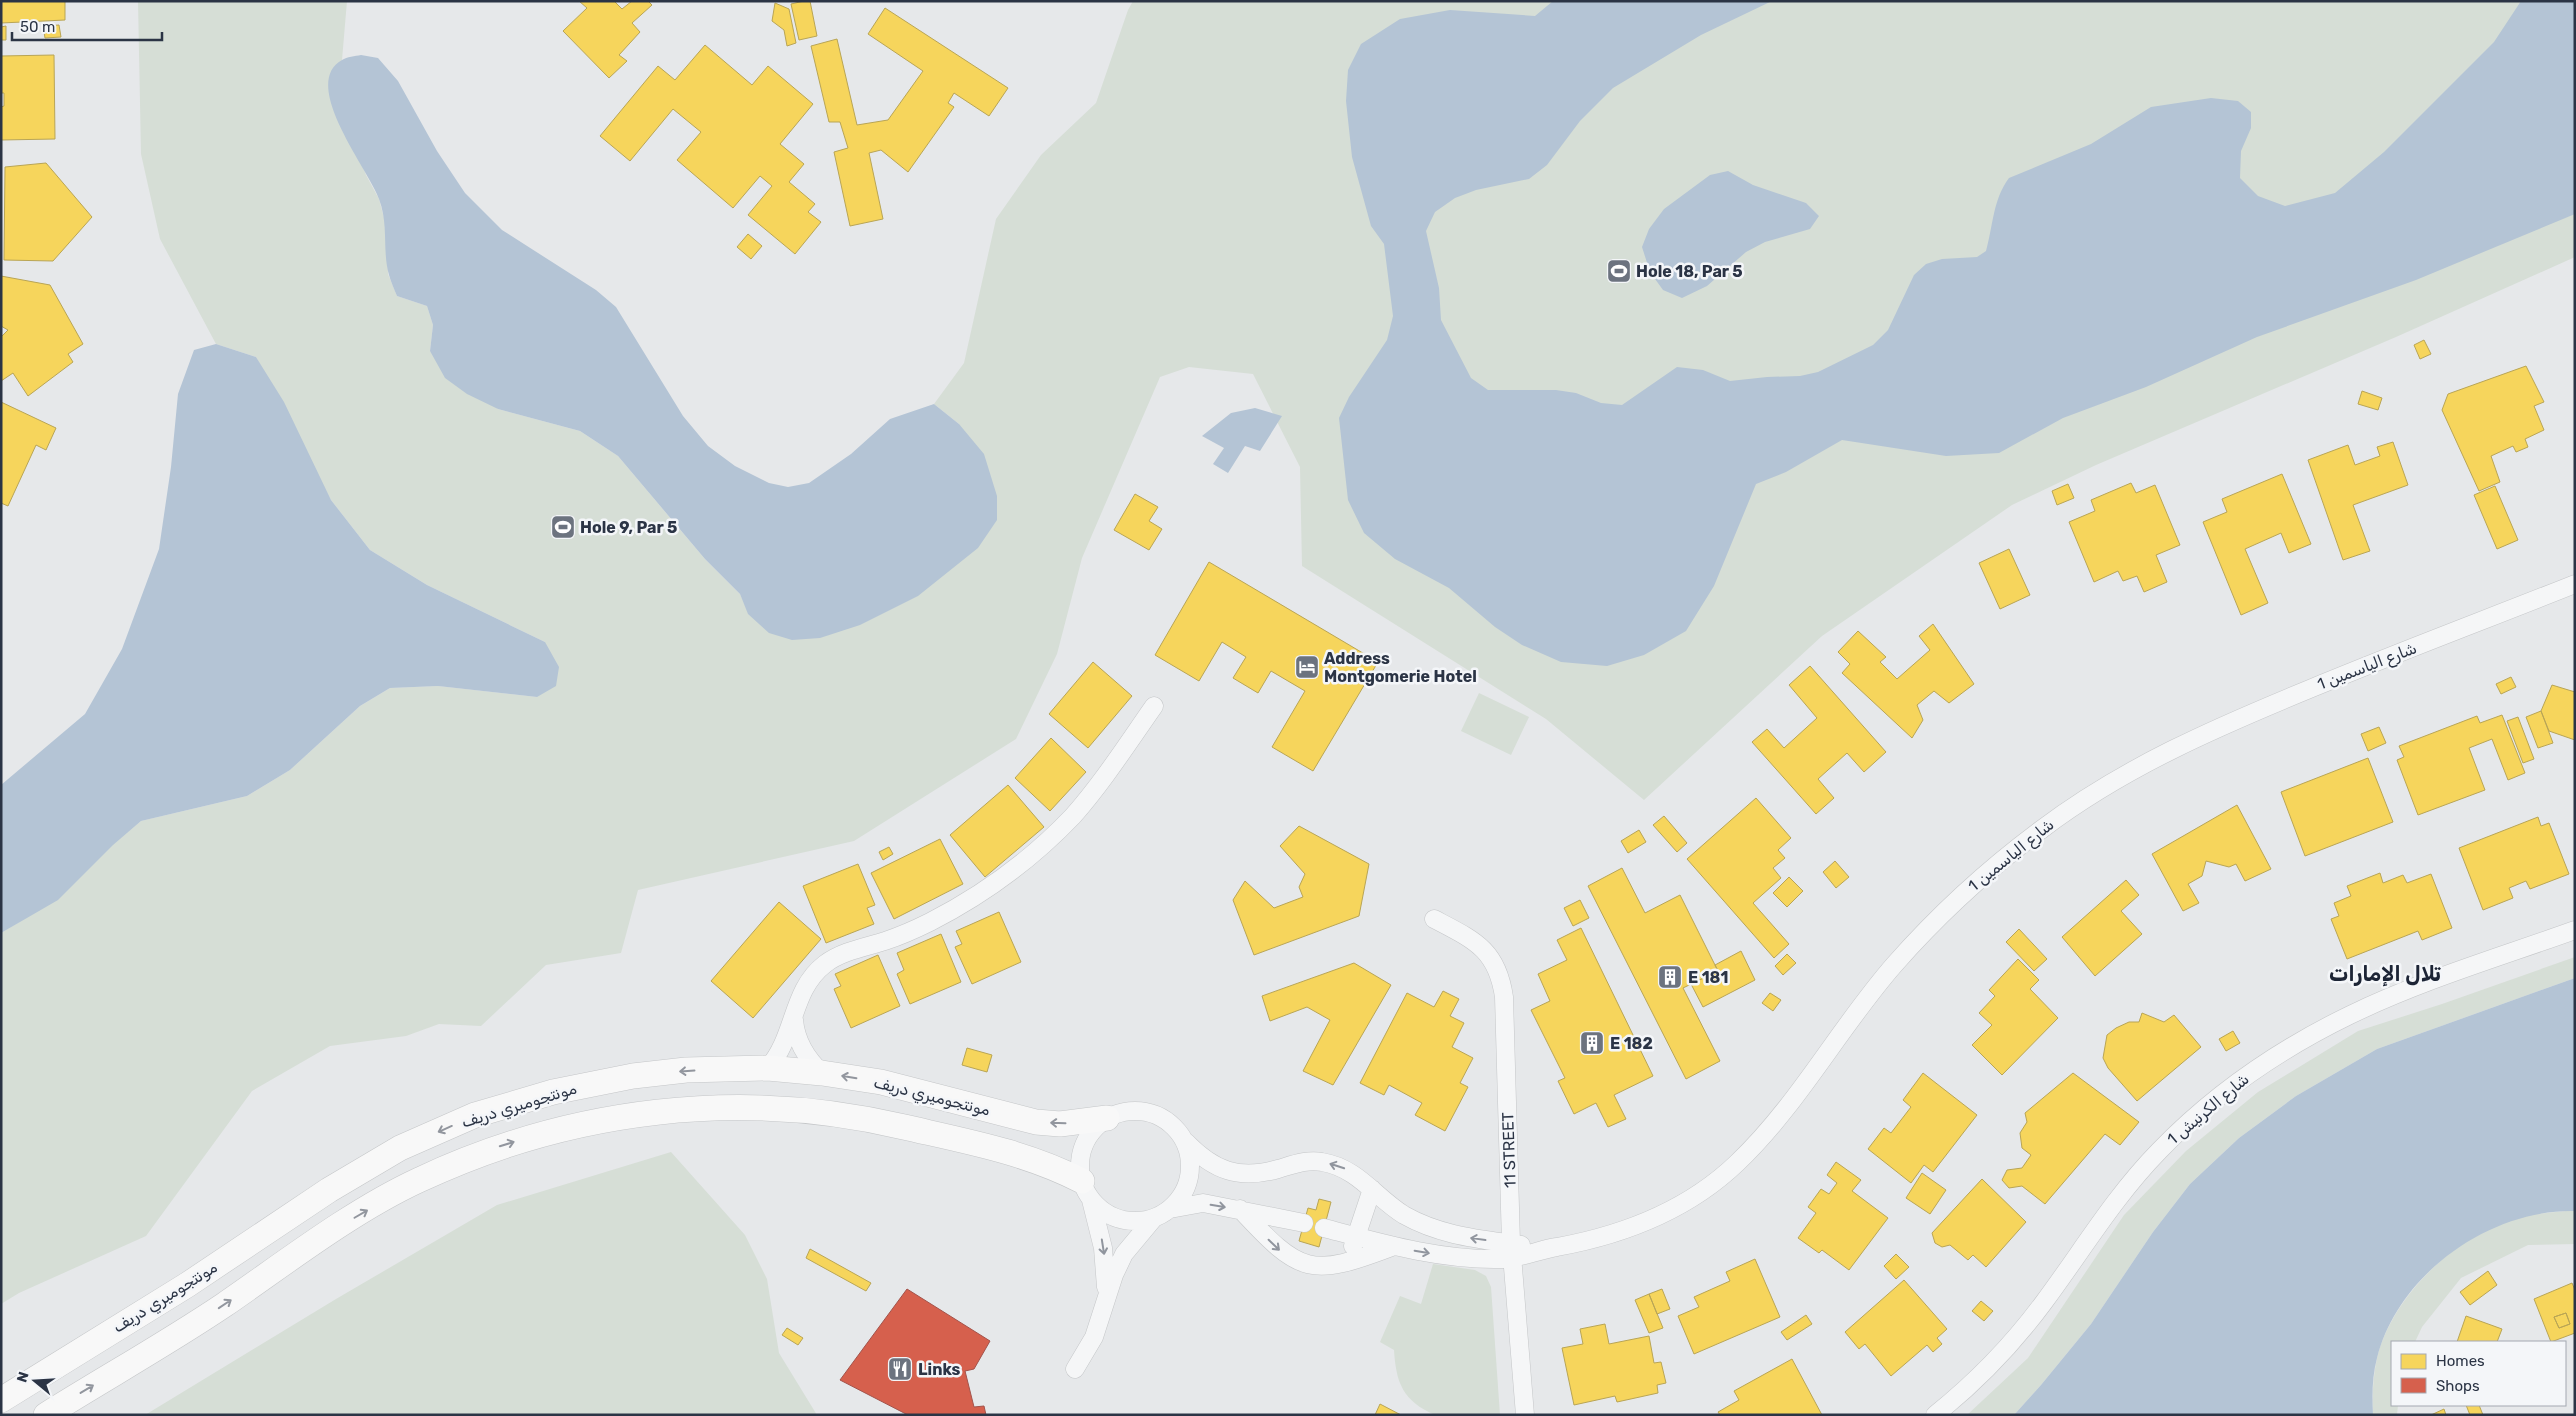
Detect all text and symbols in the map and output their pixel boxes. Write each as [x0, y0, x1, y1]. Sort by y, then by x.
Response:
scale bar [12, 10, 162, 42]
text: 50 m [20, 18, 55, 36]
sports icon: Hole 18, Par 5 [1606, 258, 1632, 284]
place label: Hole 18, Par 5 [1636, 262, 1743, 281]
sports icon: Hole 9, Par 5 [550, 514, 576, 540]
place label: Hole 9, Par 5 [580, 518, 677, 537]
street label: شارع الياسمين 1 [2315, 638, 2420, 696]
place label: Address Montgomerie Hotel [1324, 649, 1477, 686]
hotel icon: Address Montgomerie Hotel [1294, 654, 1320, 680]
street label: شارع الياسمين 1 [1964, 815, 2059, 897]
district label: تلال الإمارات [2329, 961, 2441, 987]
building icon: E 181 [1657, 964, 1683, 990]
place label: E 181 [1688, 968, 1728, 987]
building icon: E 182 [1579, 1030, 1605, 1056]
place label: E 182 [1610, 1034, 1653, 1053]
one-way arrow [679, 1066, 695, 1075]
street label: شارع الكرنيش 1 [2163, 1069, 2254, 1150]
one-way arrow [841, 1071, 857, 1081]
street label: مونتجوميري دريف [871, 1072, 992, 1122]
street label: مونتجوميري دريف [459, 1078, 580, 1133]
street label: 11 STREET [1498, 1112, 1520, 1188]
one-way arrow [1051, 1118, 1067, 1128]
one-way arrow [438, 1124, 453, 1134]
one-way arrow [499, 1139, 515, 1149]
one-way arrow [1330, 1161, 1345, 1170]
one-way arrow [1210, 1201, 1226, 1211]
one-way arrow [353, 1208, 367, 1218]
one-way arrow [1471, 1234, 1487, 1244]
one-way arrow [1098, 1239, 1108, 1255]
one-way arrow [1267, 1239, 1280, 1251]
one-way arrow [1414, 1247, 1430, 1257]
street label: مونتجوميري دريف [109, 1257, 222, 1338]
one-way arrow [218, 1299, 232, 1309]
legend [2391, 1341, 2566, 1406]
text: Homes [2436, 1352, 2485, 1370]
north arrow [10, 1356, 60, 1406]
restaurant icon: Links [887, 1356, 913, 1382]
place label: Links [918, 1360, 961, 1379]
text: N [13, 1370, 33, 1385]
text: Shops [2436, 1377, 2480, 1395]
one-way arrow [80, 1384, 94, 1394]

